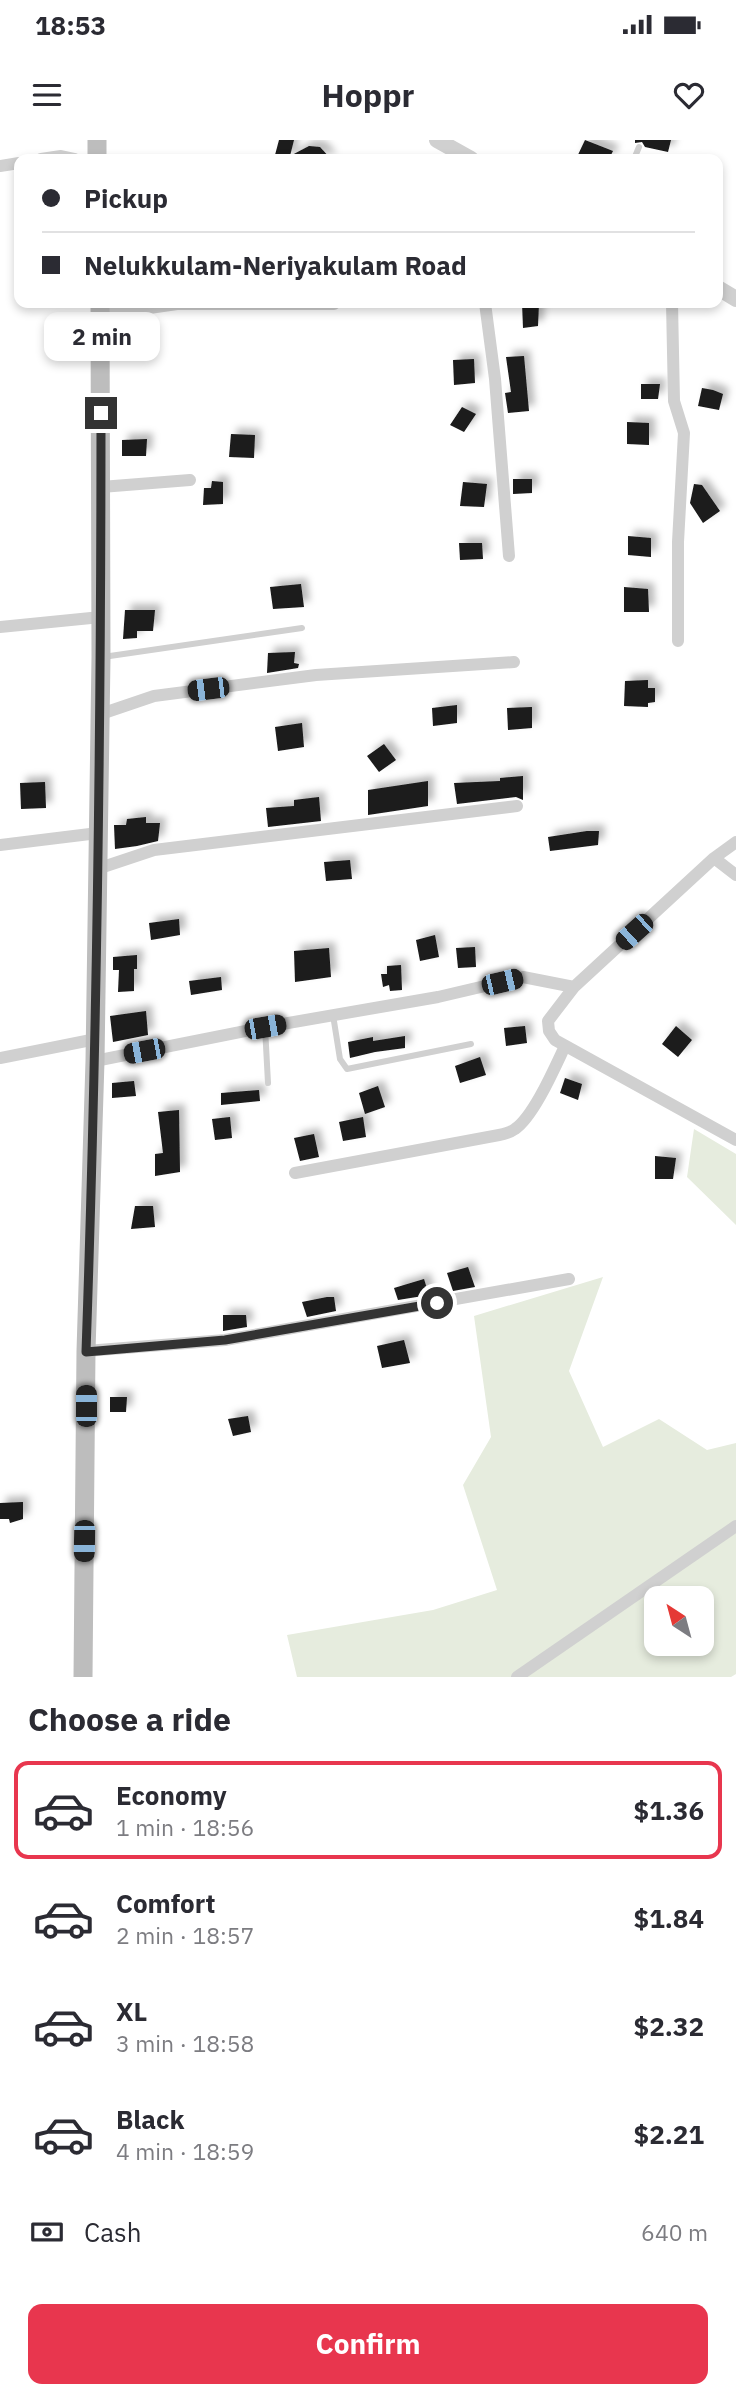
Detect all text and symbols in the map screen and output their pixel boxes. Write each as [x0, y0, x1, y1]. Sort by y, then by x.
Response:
text: 18:53 [35, 8, 106, 42]
text: Hoppr [321, 74, 415, 116]
icon: menu [28, 76, 66, 114]
icon: heart [670, 76, 708, 114]
text: Pickup [84, 181, 168, 215]
text: Nelukkulam-Neriyakulam Road [84, 248, 467, 282]
callout: 2 min [43, 312, 159, 360]
text: 2 min [72, 321, 132, 351]
route end [85, 397, 117, 429]
car [186, 676, 231, 702]
car [612, 910, 657, 954]
car [480, 967, 525, 997]
car [243, 1013, 288, 1041]
car [122, 1037, 167, 1065]
route start [421, 1287, 453, 1319]
car [76, 1385, 97, 1427]
car [74, 1520, 95, 1562]
north arrow [644, 1586, 714, 1656]
map controls [644, 1586, 714, 1656]
text: Choose a ride [28, 1698, 231, 1740]
text: Economy [116, 1778, 227, 1812]
icon: car [32, 1779, 95, 1842]
text: $1.36 [634, 1793, 704, 1827]
text: 1 min · 18:56 [116, 1812, 254, 1842]
text: Comfort [116, 1886, 215, 1920]
icon: car [32, 1887, 95, 1950]
text: $1.84 [634, 1901, 704, 1935]
text: 2 min · 18:57 [116, 1920, 254, 1950]
text: XL [116, 1994, 147, 2028]
icon: car [32, 1995, 95, 2058]
text: $2.32 [634, 2009, 704, 2043]
text: 3 min · 18:58 [116, 2028, 254, 2058]
text: Black [116, 2102, 184, 2136]
icon: car [32, 2103, 95, 2166]
text: $2.21 [634, 2117, 704, 2151]
text: 4 min · 18:59 [116, 2136, 254, 2166]
icon: cash [28, 2213, 66, 2251]
text: Cash [84, 2215, 141, 2249]
text: 640 m [641, 2217, 708, 2247]
button: Confirm [28, 2304, 708, 2384]

